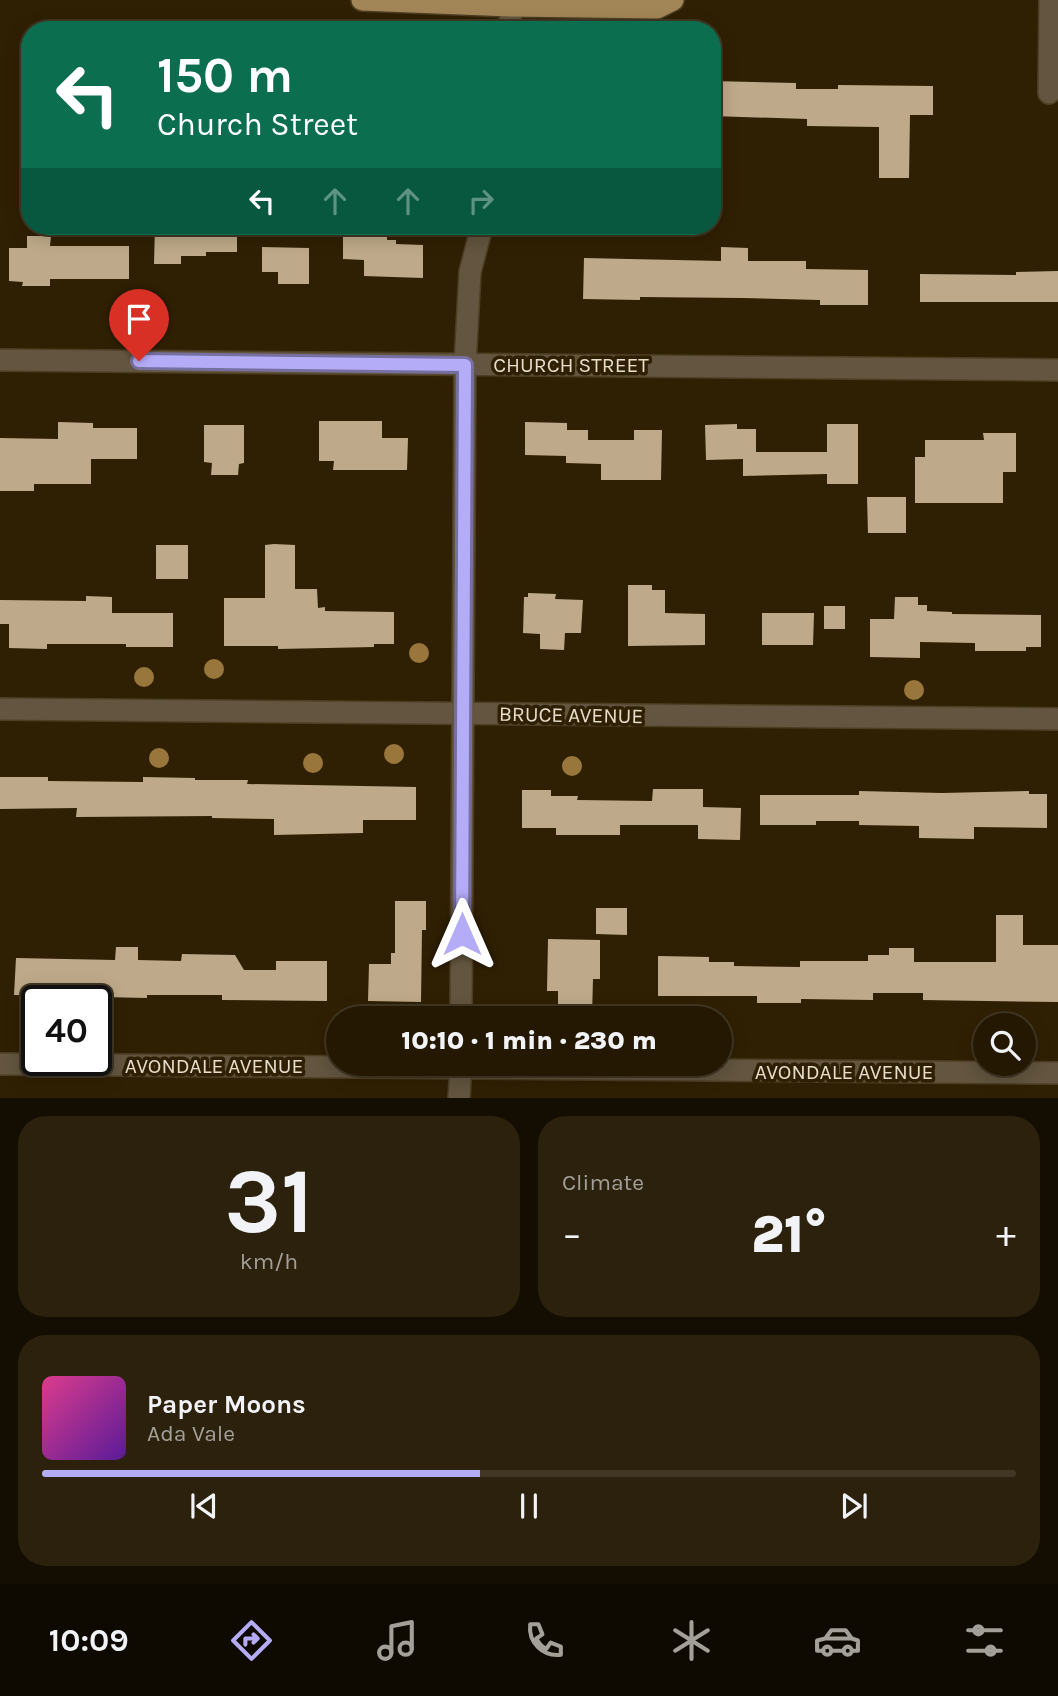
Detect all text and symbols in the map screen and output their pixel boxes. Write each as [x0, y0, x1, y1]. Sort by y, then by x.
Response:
text: 150 m [157, 47, 293, 104]
icon: left [42, 49, 133, 140]
text: Church Street [157, 106, 358, 143]
icon: left [243, 182, 281, 220]
icon: ahead [316, 182, 354, 220]
icon: ahead [389, 182, 427, 220]
icon: right [462, 182, 500, 220]
pin [109, 289, 169, 361]
icon: arrive [120, 300, 158, 338]
street label: CHURCH STREET [493, 353, 649, 377]
street label: BRUCE AVENUE [499, 702, 643, 728]
position arrow [425, 897, 499, 971]
speed limit sign: 40 [21, 985, 112, 1076]
map controls [973, 1013, 1036, 1076]
button: search [973, 1013, 1036, 1076]
text: 10:10 · 1 min · 230 m [401, 1025, 657, 1056]
street label: AVONDALE AVENUE [125, 1054, 303, 1078]
street label: AVONDALE AVENUE [755, 1060, 933, 1084]
text: 31 [224, 1149, 314, 1255]
text: Climate [562, 1169, 644, 1196]
text: 21° [751, 1204, 827, 1265]
text: − [562, 1212, 582, 1257]
text: + [996, 1212, 1016, 1257]
text: km/h [240, 1248, 298, 1275]
text: Paper Moons [147, 1389, 306, 1420]
text: Ada Vale [147, 1420, 235, 1447]
icon: previous [185, 1487, 223, 1525]
icon: pause [510, 1487, 548, 1525]
icon: next [835, 1487, 873, 1525]
icon: directions [227, 1616, 276, 1665]
icon: music [373, 1616, 422, 1665]
icon: phone [520, 1616, 569, 1665]
icon: climate [667, 1616, 716, 1665]
icon: car [813, 1616, 862, 1665]
icon: filters [960, 1616, 1009, 1665]
text: 10:09 [49, 1622, 129, 1659]

